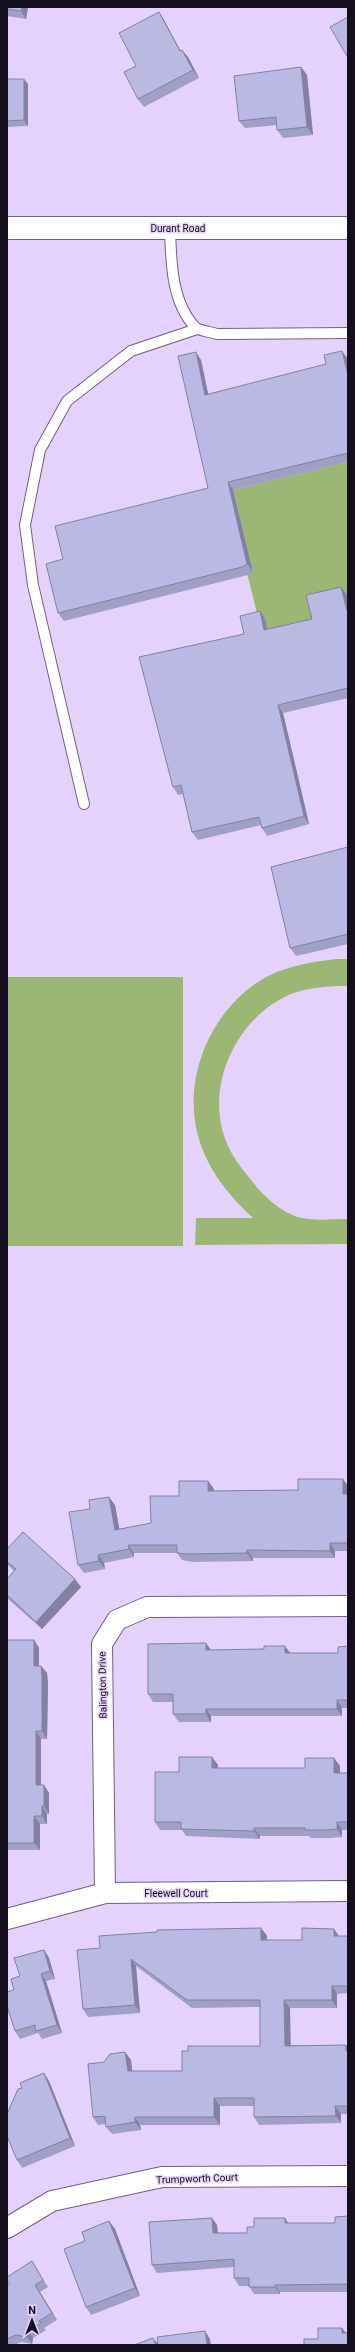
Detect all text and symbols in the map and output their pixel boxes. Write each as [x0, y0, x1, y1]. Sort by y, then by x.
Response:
street label: Durant Road [151, 223, 205, 234]
street label: Balington Drive [96, 1651, 109, 1719]
street label: Fleewell Court [144, 1888, 208, 1899]
street label: Trumpworth Court [156, 2172, 238, 2185]
north arrow [12, 2300, 52, 2340]
text: N [28, 2304, 36, 2317]

